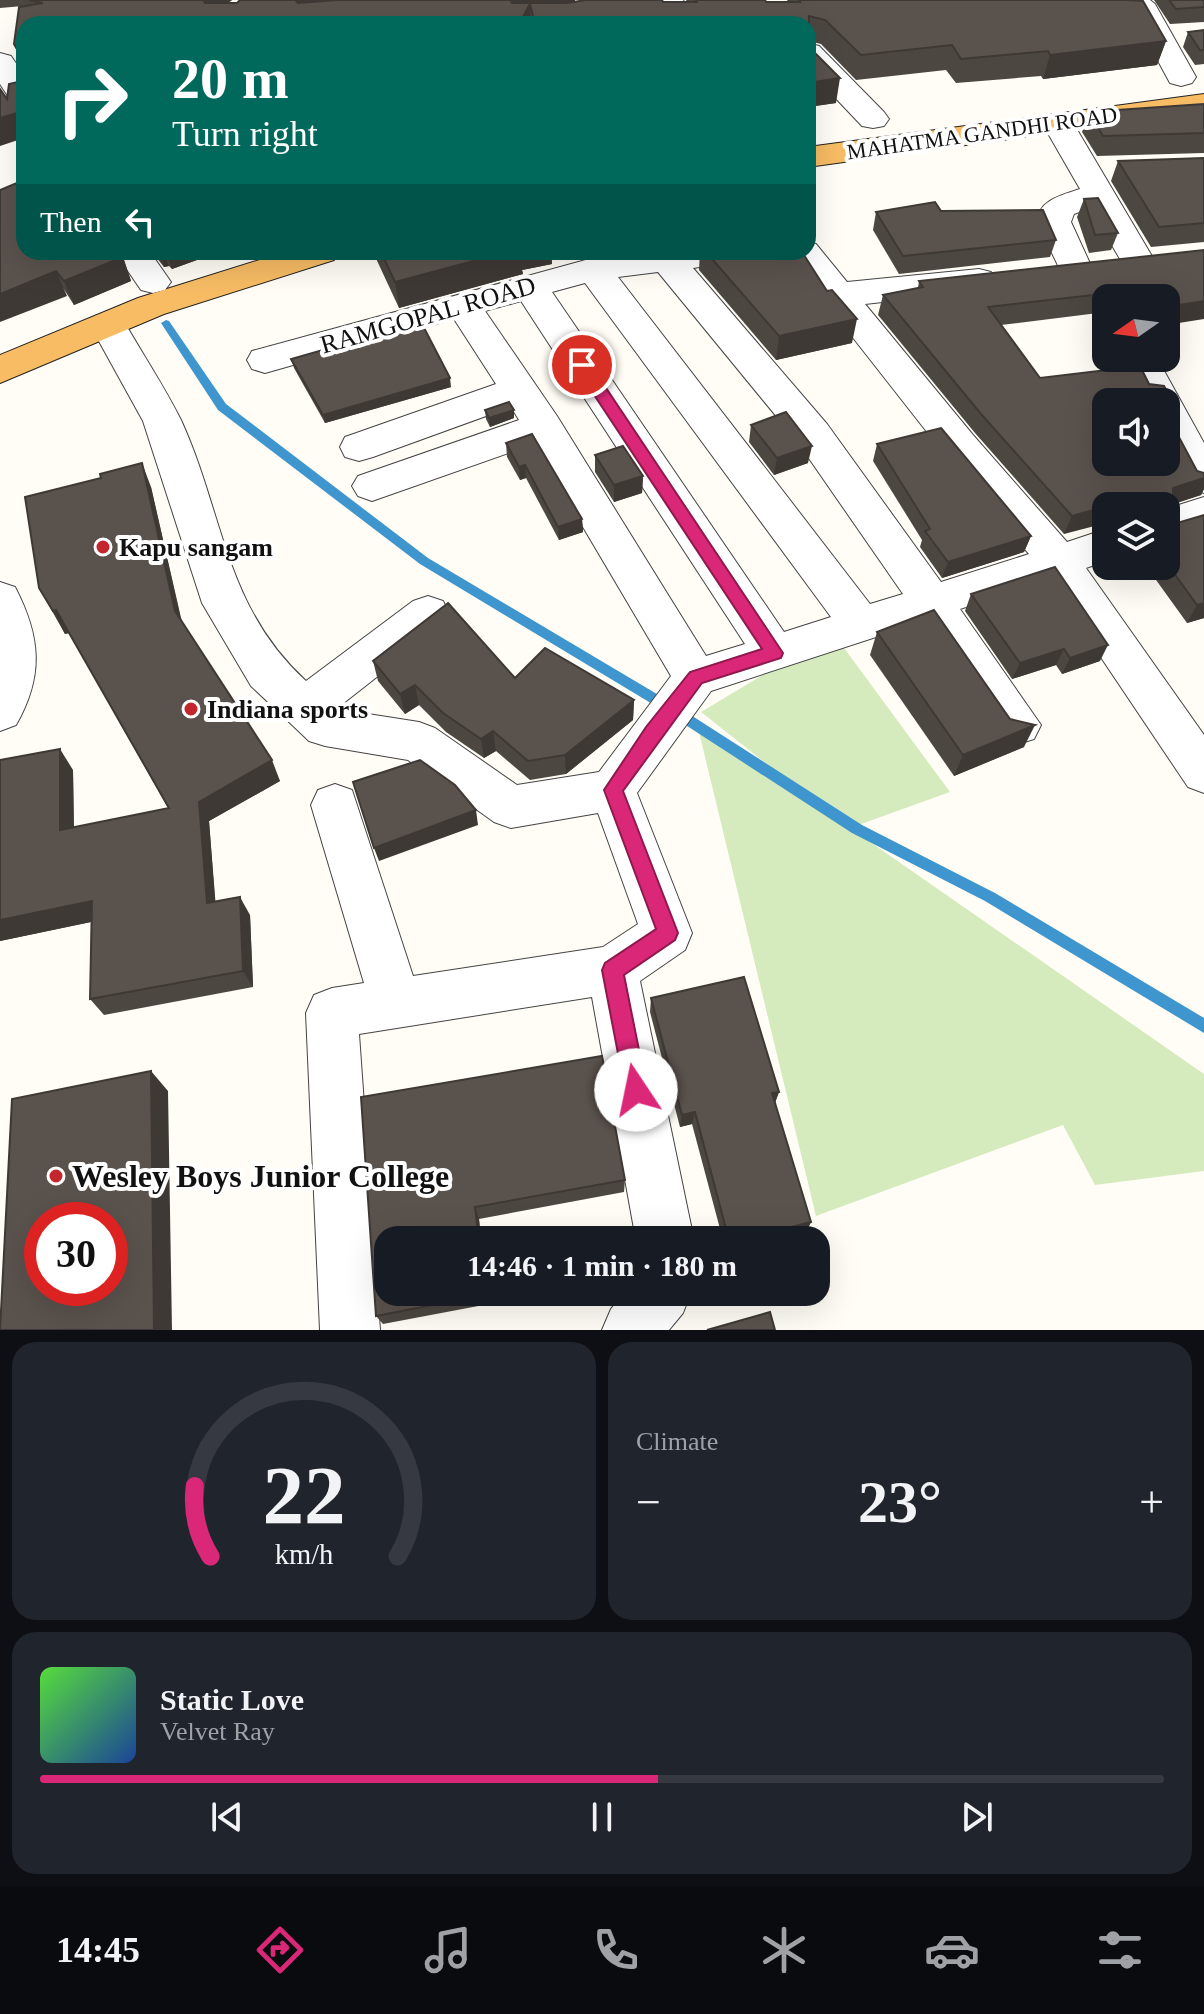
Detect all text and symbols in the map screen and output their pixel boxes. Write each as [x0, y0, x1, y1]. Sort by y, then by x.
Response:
icon: right [40, 48, 144, 152]
text: 20 m [172, 48, 289, 110]
street label: MAHATMA GANDHI ROAD [845, 102, 1119, 164]
text: Turn right [172, 114, 318, 154]
icon: left [118, 200, 162, 244]
text: Then [40, 205, 102, 238]
street label: RAMGOPAL ROAD [317, 270, 539, 360]
north arrow [1092, 284, 1180, 372]
map controls [1092, 284, 1180, 580]
pin [548, 331, 616, 399]
icon: arrive [560, 343, 604, 387]
button: sound [1092, 388, 1180, 476]
button: layers [1092, 492, 1180, 580]
place label: Kapu sangam [119, 533, 273, 562]
marker: Kapu sangam [94, 538, 112, 556]
place label: Indiana sports [207, 695, 368, 724]
marker: Indiana sports [182, 700, 200, 718]
position arrow [594, 1048, 678, 1132]
place label: Wesley Boys Junior College [72, 1158, 449, 1194]
marker: Wesley Boys Junior College [47, 1167, 65, 1185]
speed limit sign: 30 [24, 1202, 128, 1306]
text: 14:46 · 1 min · 180 m [467, 1249, 737, 1282]
text: Climate [636, 1427, 718, 1456]
text: 22 [262, 1449, 346, 1541]
text: 23° [858, 1469, 942, 1535]
text: − [636, 1478, 661, 1527]
text: + [1139, 1478, 1164, 1527]
text: km/h [275, 1539, 333, 1570]
text: Static Love [160, 1683, 304, 1716]
text: Velvet Ray [160, 1717, 275, 1746]
icon: previous [205, 1795, 249, 1839]
icon: pause [580, 1795, 624, 1839]
icon: next [955, 1795, 999, 1839]
icon: directions [252, 1922, 308, 1978]
icon: music [420, 1922, 476, 1978]
icon: phone [588, 1922, 644, 1978]
icon: climate [756, 1922, 812, 1978]
icon: car [924, 1922, 980, 1978]
icon: filters [1092, 1922, 1148, 1978]
text: 14:45 [56, 1930, 140, 1970]

